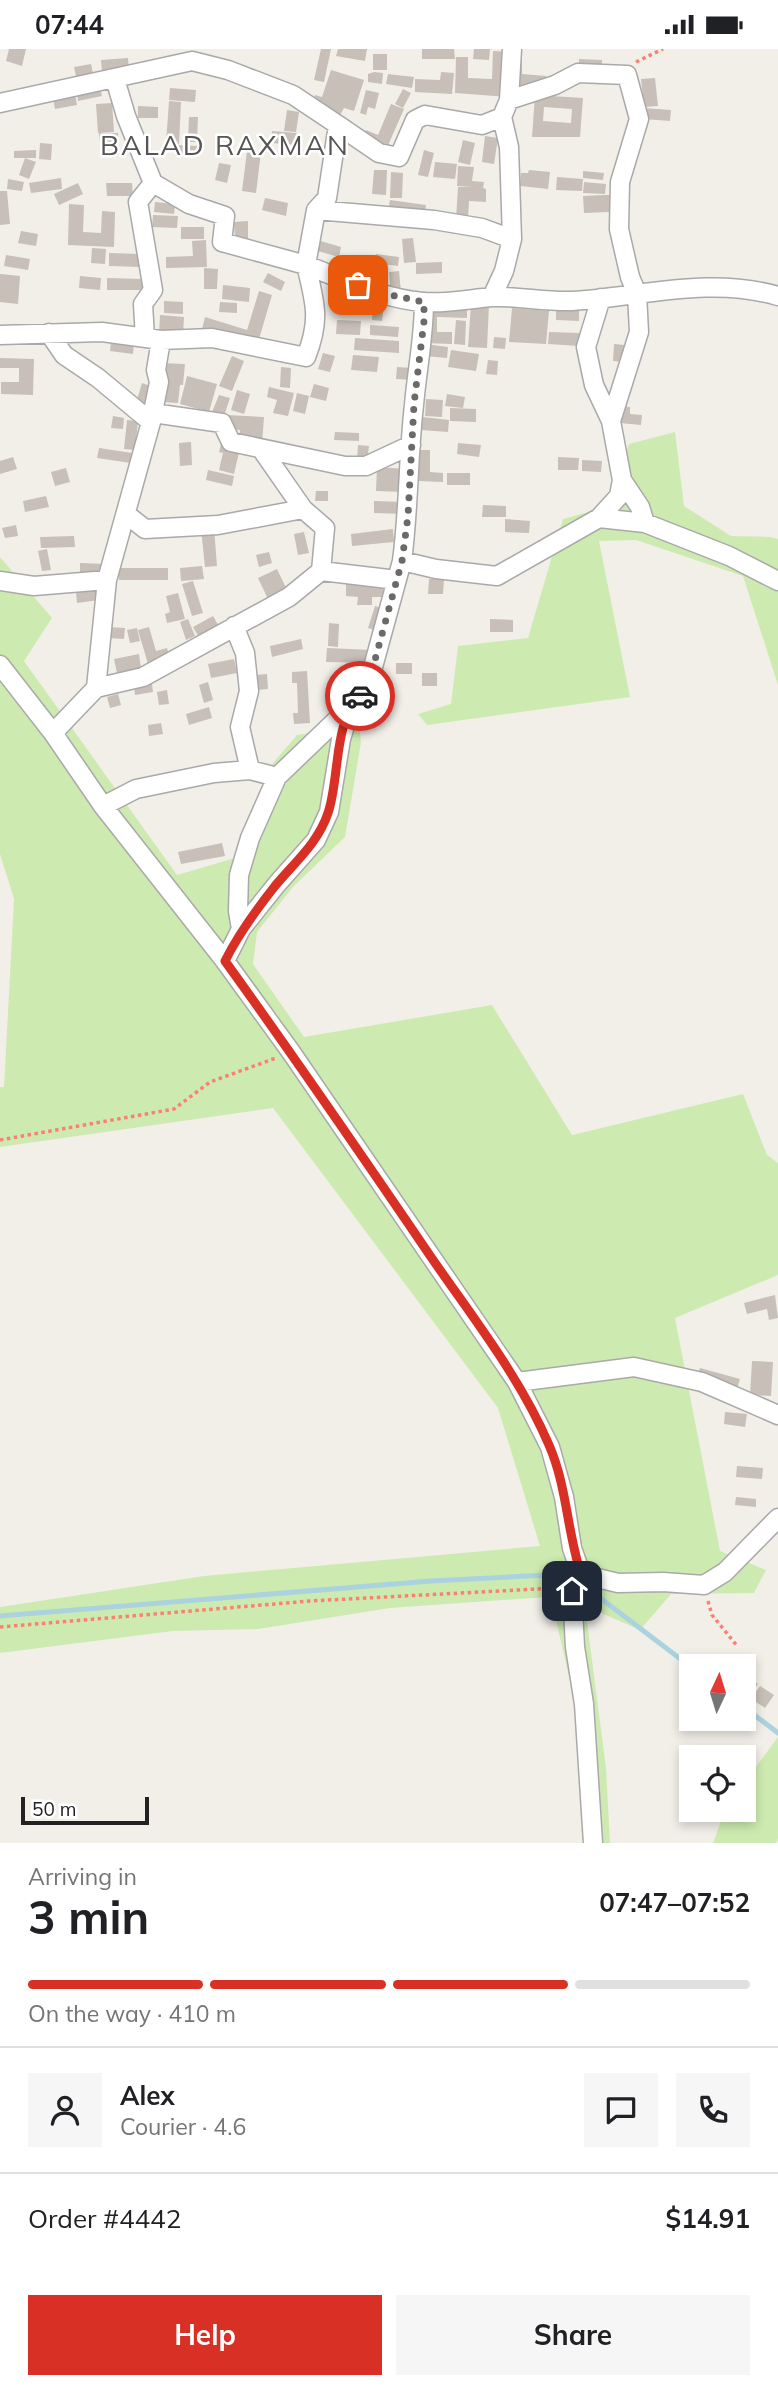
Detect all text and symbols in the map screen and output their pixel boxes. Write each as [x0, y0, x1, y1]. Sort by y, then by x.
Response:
text: 07:44 [35, 8, 104, 41]
district label: BALAD RAXMAN [100, 127, 350, 162]
pin [328, 255, 388, 315]
icon: bag [339, 266, 377, 304]
courier [325, 661, 395, 731]
icon: car [341, 677, 379, 715]
pin [542, 1561, 602, 1621]
icon: home [553, 1572, 591, 1610]
north arrow [679, 1654, 756, 1731]
map controls [679, 1654, 756, 1822]
button: locate [679, 1745, 756, 1822]
scale bar [21, 1794, 149, 1826]
text: 50 m [32, 1797, 76, 1821]
text: Arriving in [28, 1862, 137, 1891]
text: 07:47–07:52 [599, 1886, 750, 1919]
text: 3 min [28, 1888, 149, 1946]
text: On the way · 410 m [28, 1999, 236, 2028]
button: person [28, 2073, 102, 2147]
button: chat [584, 2073, 658, 2147]
button: phone [676, 2073, 750, 2147]
text: Alex [120, 2079, 175, 2112]
text: Courier · 4.6 [120, 2112, 246, 2141]
text: Order #4442 [28, 2202, 181, 2235]
text: $14.91 [666, 2202, 750, 2235]
button: Help [28, 2295, 382, 2375]
button: Share [396, 2295, 750, 2375]

